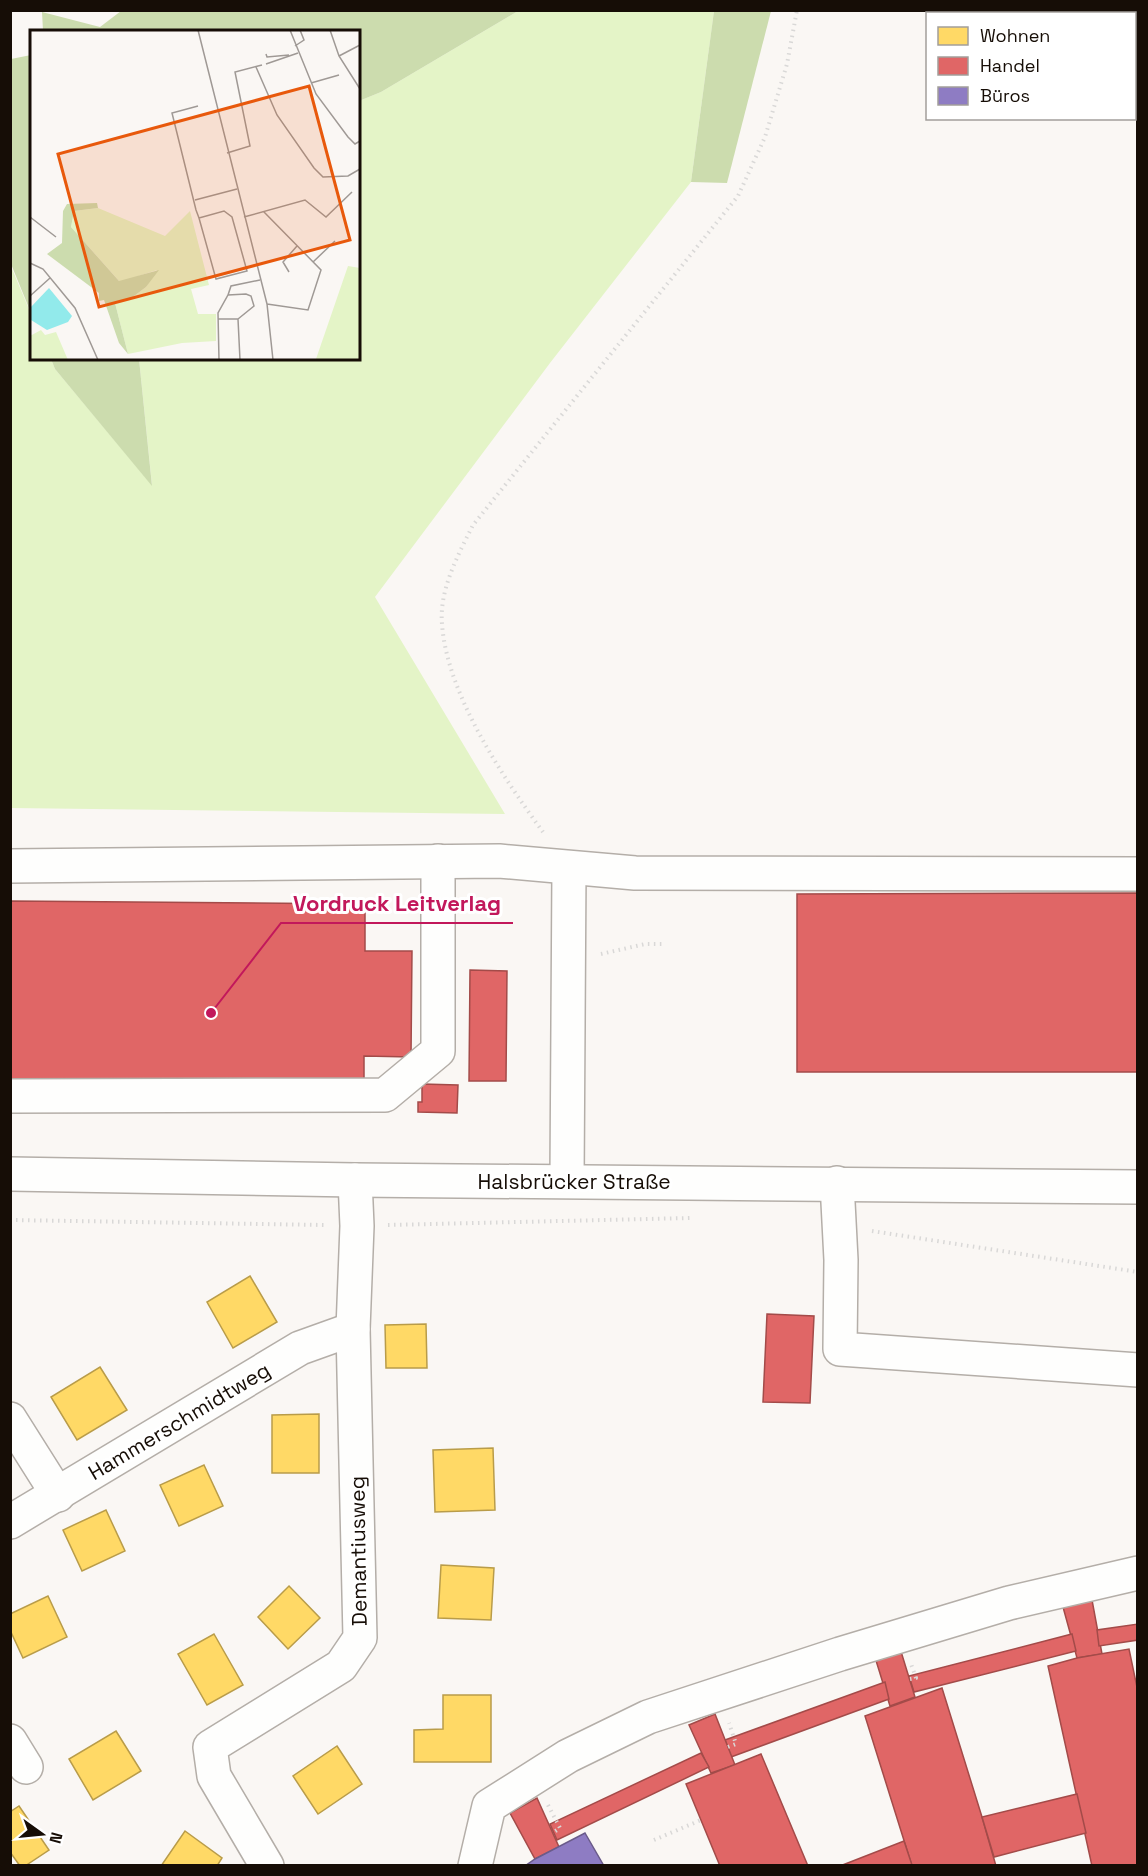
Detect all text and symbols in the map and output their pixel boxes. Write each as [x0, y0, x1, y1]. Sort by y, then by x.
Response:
legend [926, 12, 1136, 120]
text: Wohnen [980, 24, 1050, 47]
inset map [30, 30, 360, 360]
text: Handel [980, 54, 1040, 77]
text: Büros [980, 84, 1030, 107]
callout: Vordruck Leitverlag [281, 883, 513, 923]
text: Vordruck Leitverlag [293, 889, 501, 917]
street label: Halsbrücker Straße [477, 1168, 671, 1195]
street label: Hammerschmidtweg [83, 1356, 275, 1486]
street label: Demantiusweg [343, 1476, 373, 1626]
north arrow [12, 1804, 72, 1864]
text: N [44, 1830, 68, 1846]

